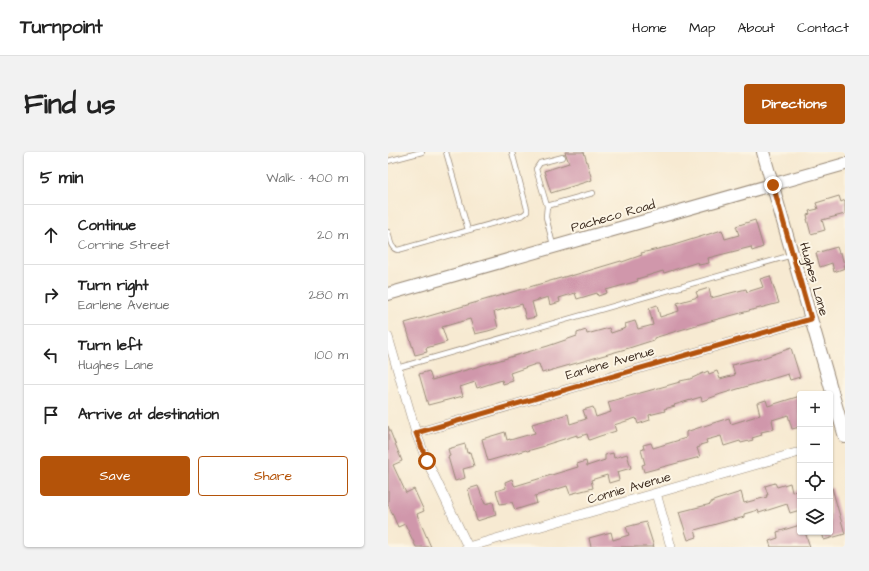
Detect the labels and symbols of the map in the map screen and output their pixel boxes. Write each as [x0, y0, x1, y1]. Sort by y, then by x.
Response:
route end [764, 176, 782, 194]
street label: Pacheco Road [569, 195, 658, 237]
street label: Hughes Lane [794, 240, 833, 318]
street label: Earlene Avenue [564, 342, 656, 384]
route start [418, 452, 436, 470]
street label: Connie Avenue [585, 468, 673, 508]

